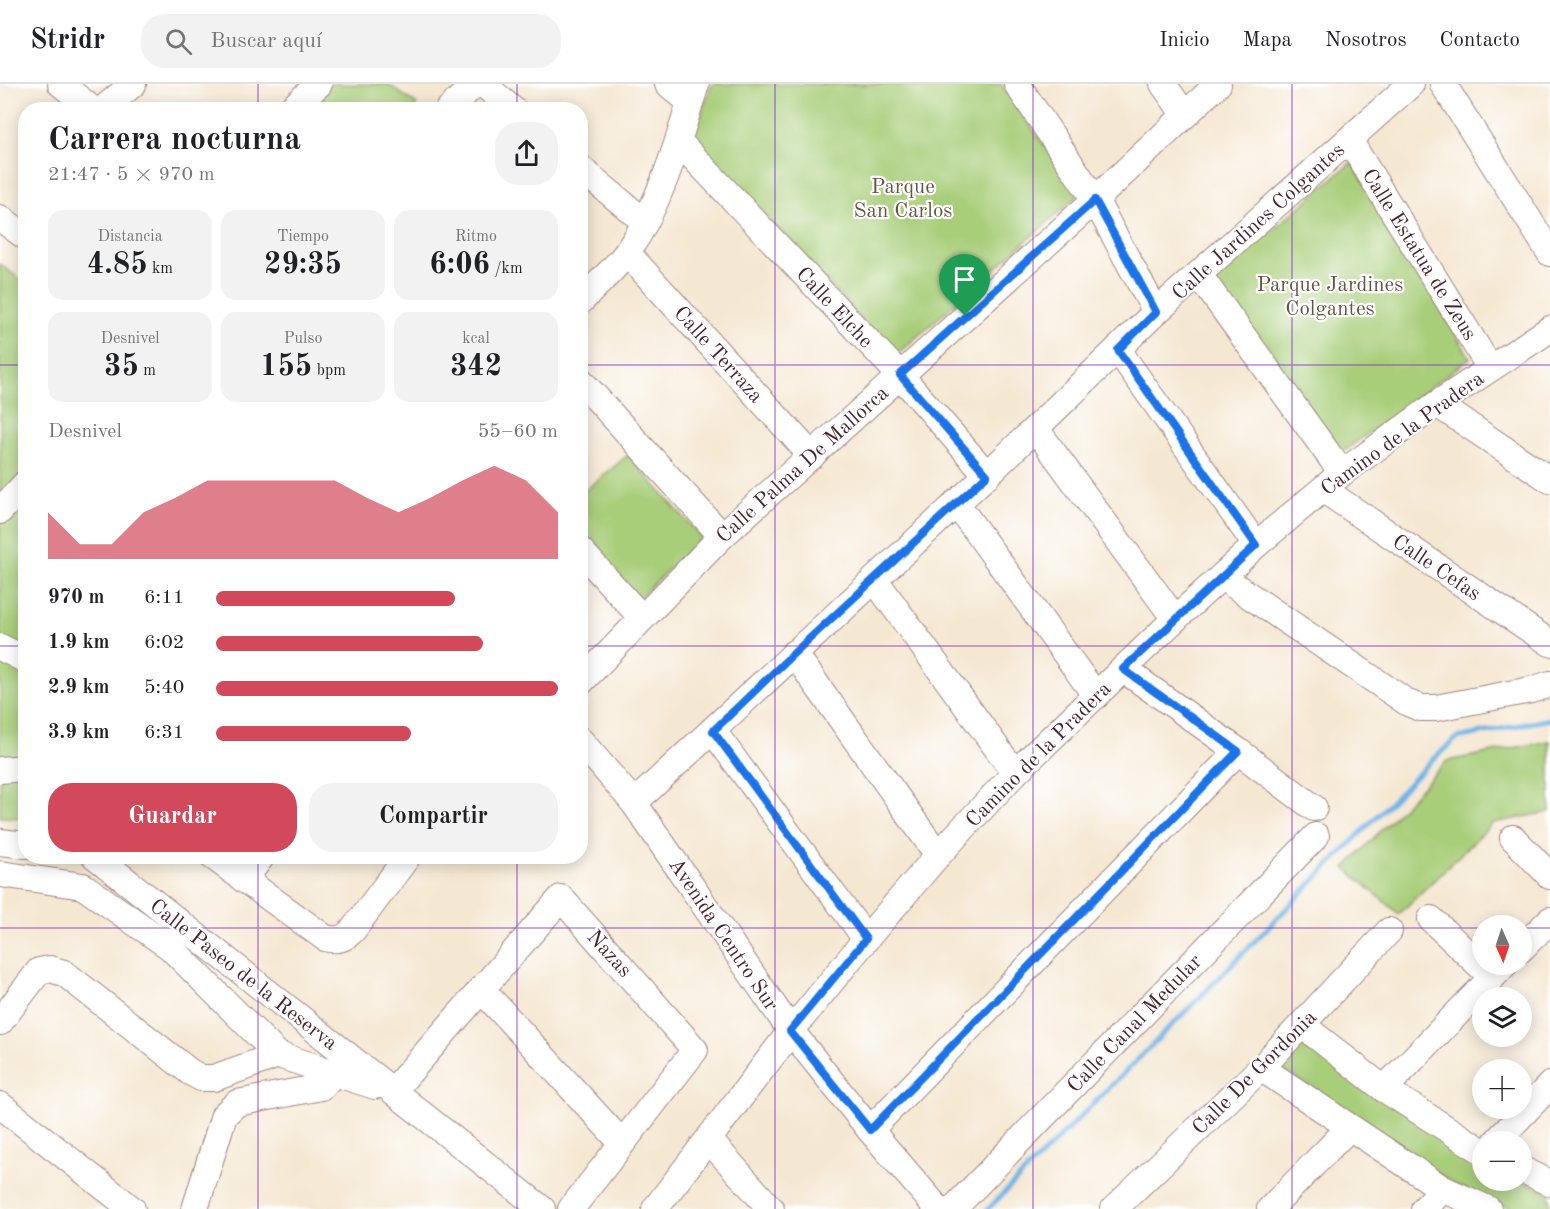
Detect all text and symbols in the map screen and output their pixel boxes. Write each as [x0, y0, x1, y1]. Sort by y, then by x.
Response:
search box [141, 14, 561, 68]
icon: search [162, 25, 195, 58]
text: Stridr [30, 27, 105, 55]
text: Buscar aquí [210, 30, 322, 52]
text: Inicio [1159, 30, 1210, 51]
text: Mapa [1243, 30, 1292, 51]
text: Nosotros [1325, 30, 1407, 51]
text: Contacto [1440, 30, 1520, 51]
button: share [495, 122, 558, 185]
text: Carrera nocturna [48, 124, 301, 157]
street label: Calle Jardines Colgantes [1169, 139, 1349, 305]
text: 21:47 · 5 × 970 m [48, 165, 215, 185]
street label: Calle Estatua de Zeus [1357, 165, 1480, 344]
park label: Parque San Carlos [854, 177, 952, 222]
text: Distancia [97, 229, 163, 245]
text: Tiempo [277, 229, 329, 245]
text: Ritmo [455, 229, 497, 245]
text: 4.85 [87, 250, 148, 280]
text: 29:35 [264, 250, 342, 280]
text: 6:06 [429, 250, 490, 280]
pin [939, 254, 990, 316]
text: km [148, 261, 173, 277]
text: /km [490, 261, 523, 277]
icon: arrive [948, 263, 981, 296]
street label: Calle Elche [792, 264, 876, 352]
park label: Parque Jardines Colgantes [1257, 275, 1403, 320]
street label: Calle Terraza [669, 303, 766, 407]
text: Desnivel [100, 331, 160, 347]
text: Pulso [284, 331, 322, 347]
text: kcal [462, 331, 490, 347]
text: 35 [104, 352, 139, 382]
text: 155 [260, 352, 312, 382]
text: 342 [450, 352, 502, 382]
text: m [139, 363, 156, 379]
text: bpm [312, 363, 346, 379]
street label: Camino de la Pradera [1318, 368, 1488, 500]
street label: Calle Palma De Mallorca [713, 383, 893, 548]
text: Desnivel [48, 422, 122, 442]
text: 55–60 m [478, 422, 558, 442]
street label: Calle Cefas [1388, 531, 1484, 605]
text: 970 m [48, 588, 104, 608]
text: 6:11 [144, 588, 184, 608]
text: 1.9 km [48, 633, 110, 653]
text: 6:02 [144, 633, 184, 653]
text: 2.9 km [48, 678, 110, 698]
text: 5:40 [144, 678, 184, 698]
street label: Camino de la Pradera [962, 678, 1116, 832]
text: 3.9 km [48, 723, 110, 743]
text: 6:31 [144, 723, 184, 743]
button: Guardar [48, 783, 297, 852]
button: Compartir [309, 783, 558, 852]
street label: Avenida Centro Sur [664, 855, 782, 1015]
street label: Calle Paseo de la Reserva [145, 896, 341, 1055]
north arrow [1472, 915, 1532, 975]
map controls [1472, 915, 1532, 1191]
street label: Nazas [583, 926, 635, 982]
street label: Calle Canal Medular [1064, 951, 1207, 1097]
button: layers [1472, 987, 1532, 1047]
street label: Calle De Gordonia [1189, 1007, 1321, 1139]
button: + [1472, 1059, 1532, 1119]
button: − [1472, 1131, 1532, 1191]

